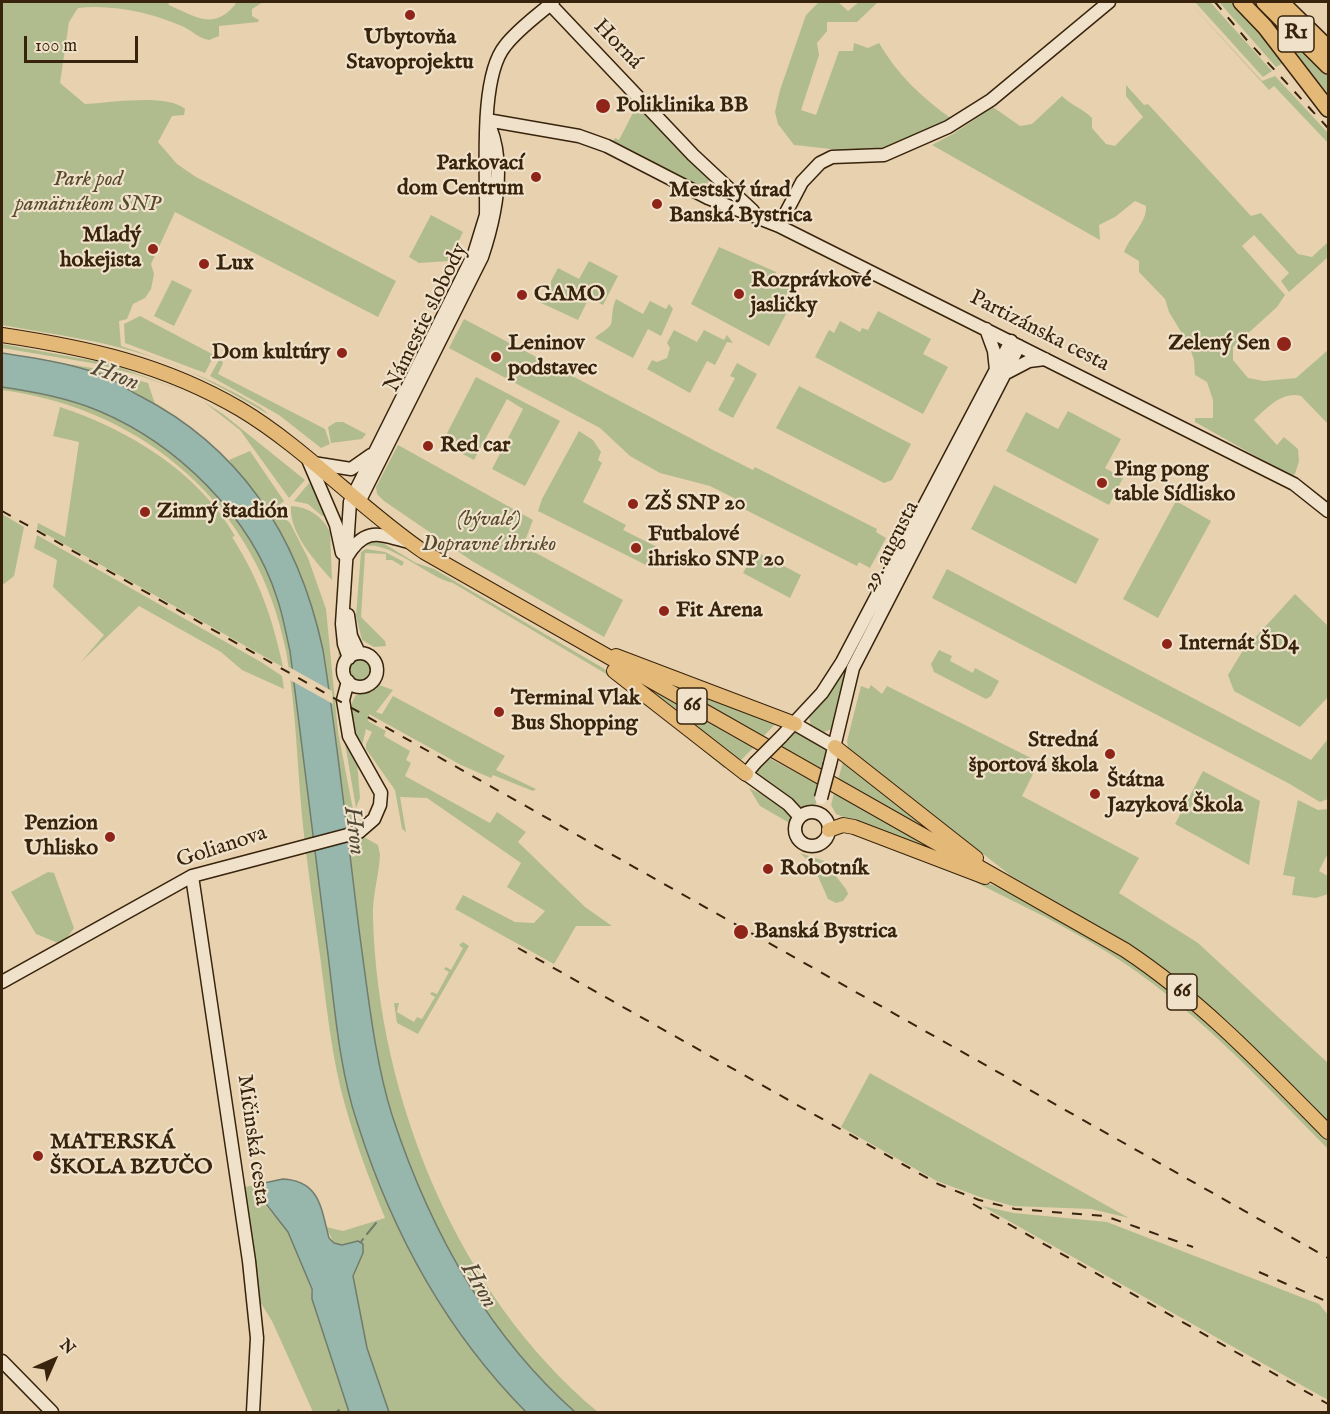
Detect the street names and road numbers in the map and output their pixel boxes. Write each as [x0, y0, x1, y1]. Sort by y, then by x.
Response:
street label: Horná [587, 14, 647, 76]
road number: R1 [1278, 16, 1314, 52]
street label: Námestie slobody [380, 239, 474, 397]
street label: Partizánska cesta [965, 285, 1113, 379]
street label: 29. augusta [858, 497, 926, 597]
road number: 66 [677, 688, 707, 724]
street label: Golianova [174, 821, 270, 875]
road number: 66 [1167, 974, 1197, 1010]
street label: Mičinská cesta [230, 1073, 274, 1207]

